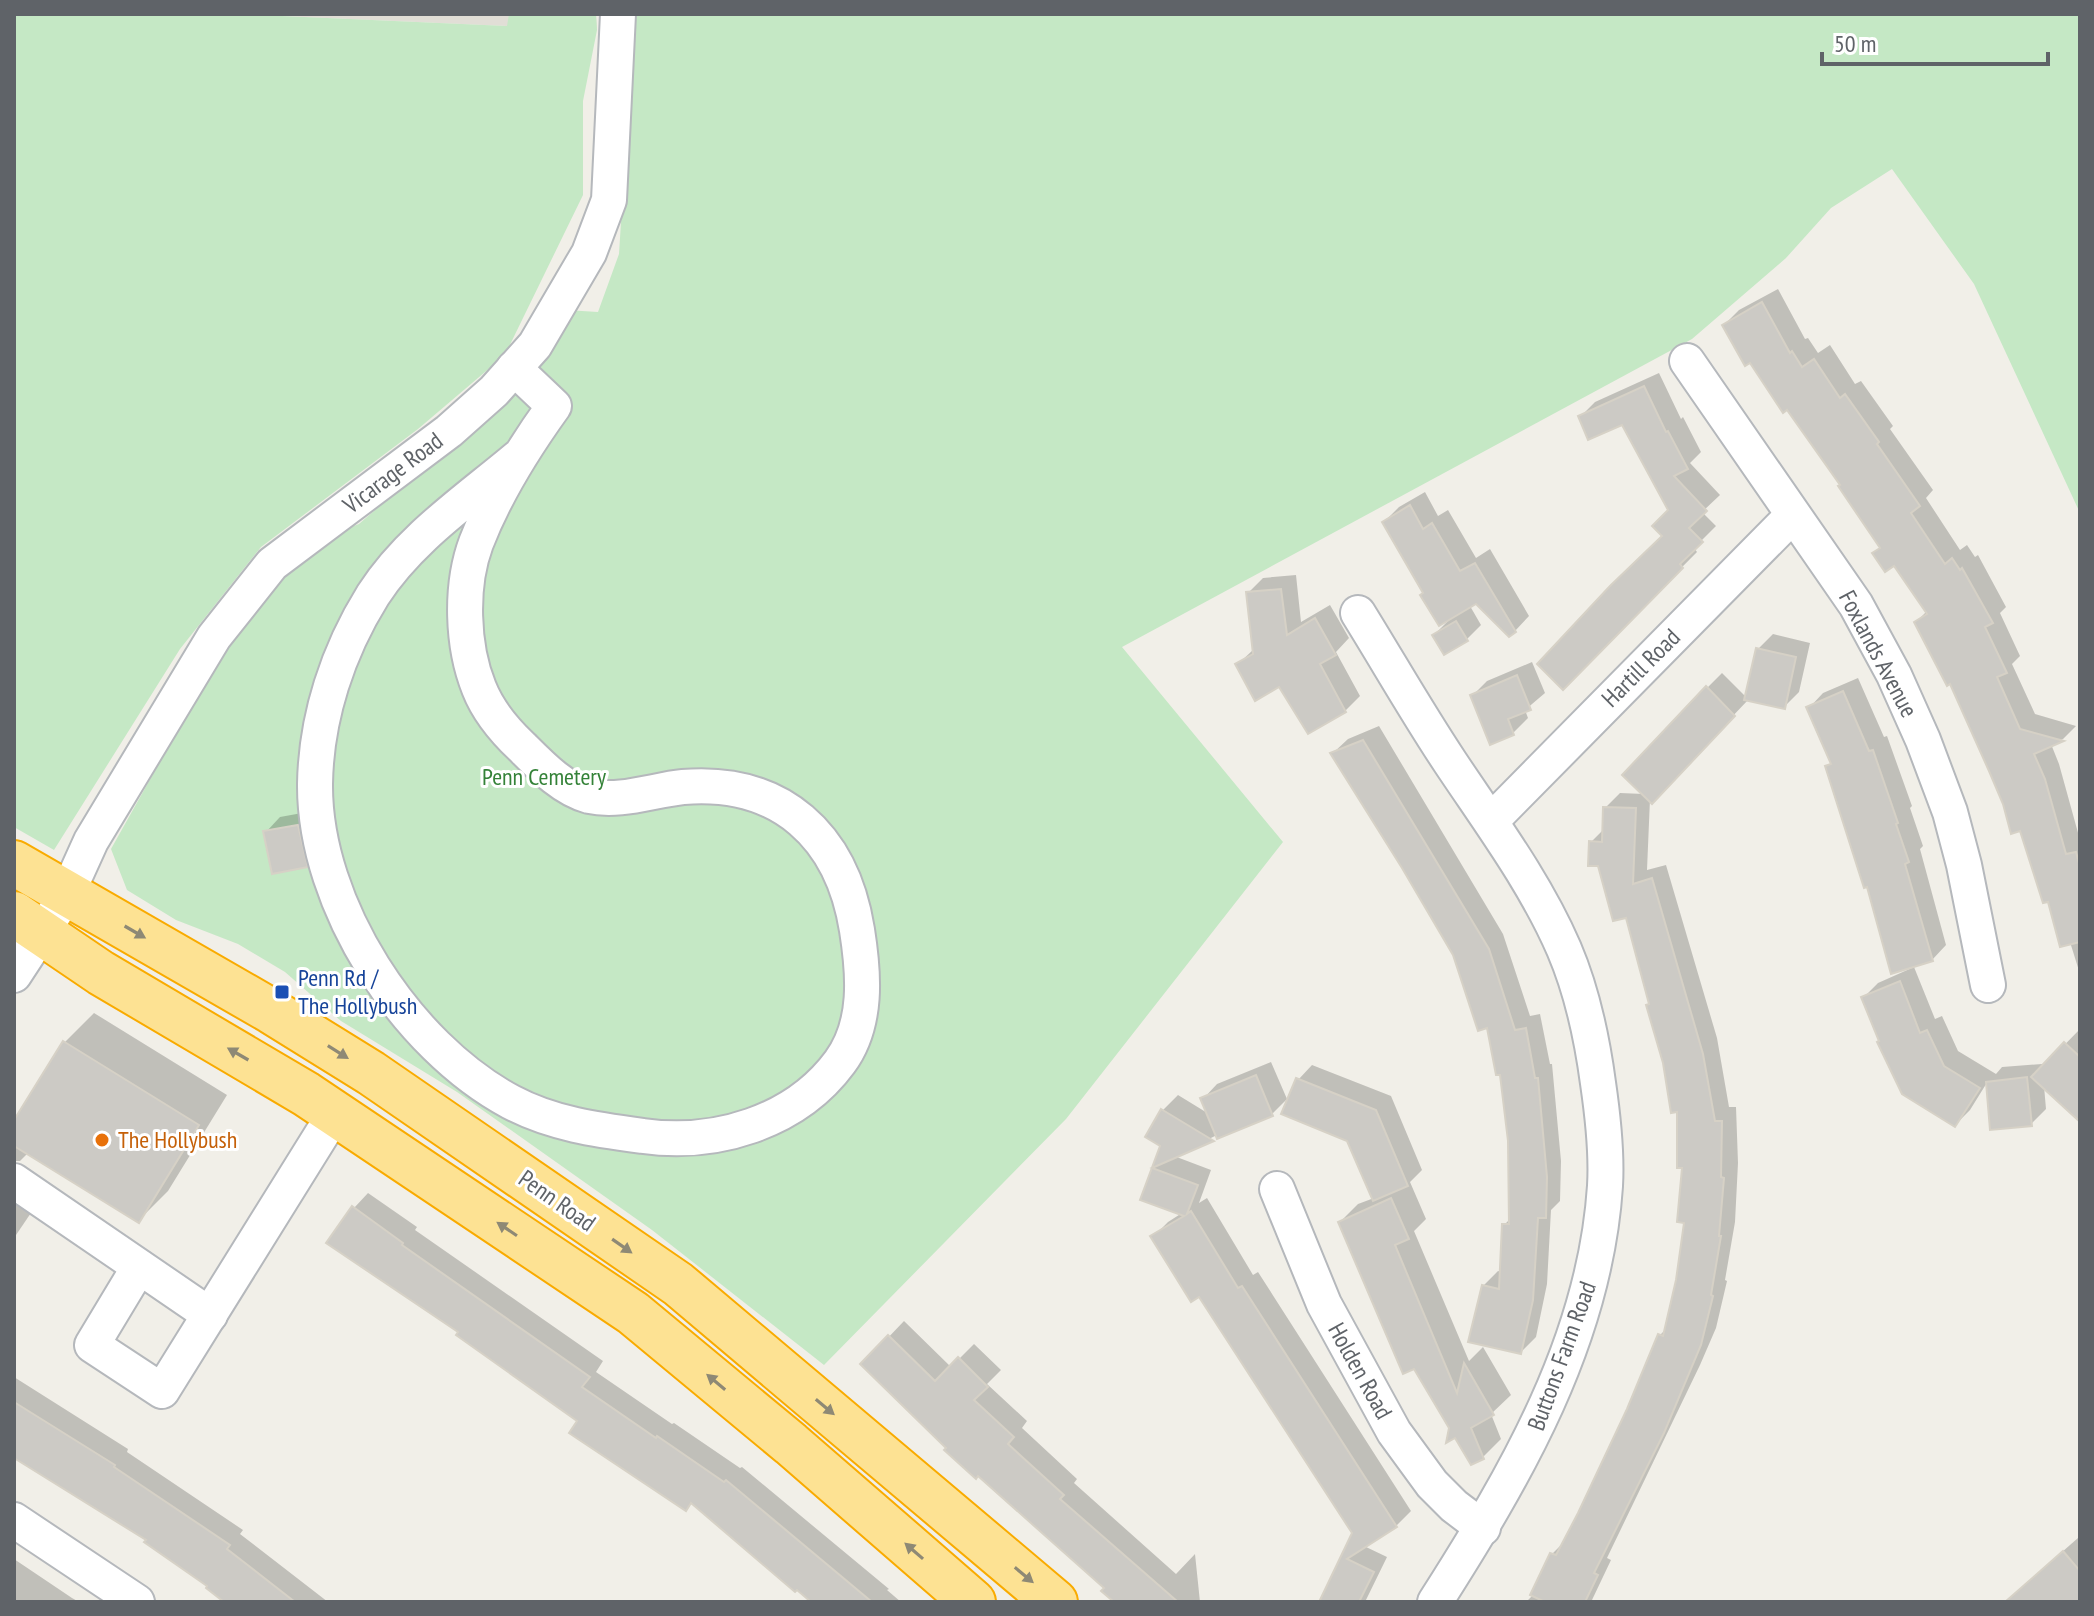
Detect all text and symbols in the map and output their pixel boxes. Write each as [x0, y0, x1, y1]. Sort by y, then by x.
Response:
scale bar [1822, 16, 2048, 66]
text: 50 m [1834, 28, 1876, 59]
street label: Vicarage Road [336, 425, 449, 521]
street label: Foxlands Avenue [1832, 585, 1925, 722]
street label: Hartill Road [1595, 622, 1686, 713]
park label: Penn Cemetery [482, 761, 606, 792]
one-way arrow [124, 925, 146, 939]
place label: Penn Rd / The Hollybush [298, 962, 417, 1021]
marker: Penn Rd / The Hollybush [273, 983, 291, 1001]
one-way arrow [327, 1045, 349, 1059]
one-way arrow [227, 1047, 250, 1061]
place label: The Hollybush [118, 1124, 237, 1155]
marker: The Hollybush [93, 1131, 111, 1149]
street label: Penn Road [513, 1163, 602, 1238]
one-way arrow [496, 1222, 517, 1237]
one-way arrow [611, 1238, 632, 1253]
street label: Buttons Farm Road [1520, 1277, 1603, 1435]
street label: Holden Road [1321, 1317, 1400, 1424]
one-way arrow [706, 1374, 726, 1391]
one-way arrow [815, 1398, 835, 1415]
one-way arrow [904, 1543, 924, 1560]
one-way arrow [1013, 1566, 1033, 1583]

